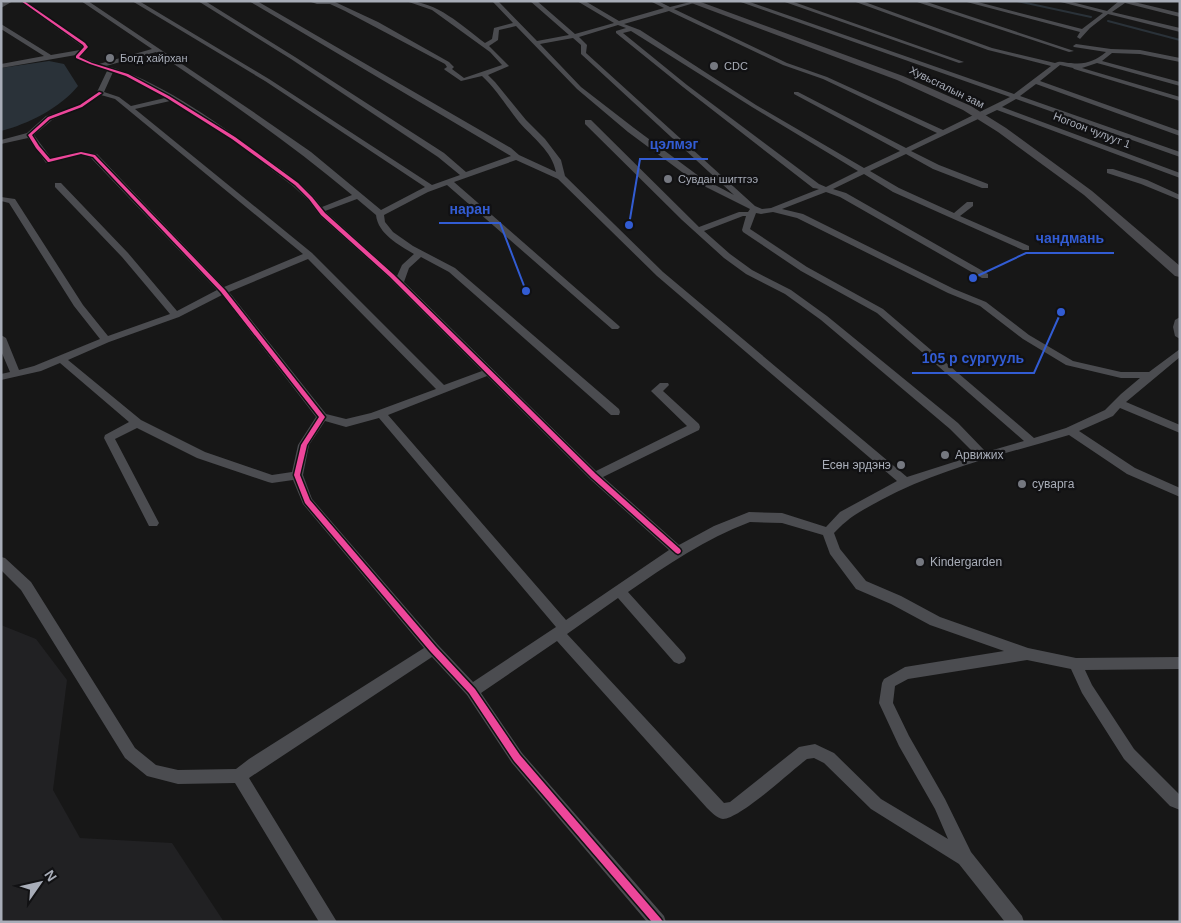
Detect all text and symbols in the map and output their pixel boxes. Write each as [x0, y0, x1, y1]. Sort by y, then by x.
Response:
marker: Богд хайрхан [104, 52, 116, 64]
place label: Богд хайрхан [120, 52, 188, 64]
marker: CDC [708, 60, 720, 72]
place label: CDC [724, 60, 748, 72]
street label: Хувьсгалын зам [908, 64, 986, 110]
street label: Ногоон чулуут 1 [1052, 110, 1132, 150]
callout: цэлмэг [640, 130, 708, 159]
text: цэлмэг [650, 136, 698, 152]
marker: Сувдан шигтгээ [662, 173, 674, 185]
place label: Сувдан шигтгээ [678, 173, 758, 185]
callout: наран [439, 194, 500, 223]
text: наран [449, 201, 491, 217]
callout: чандмань [1026, 224, 1114, 253]
text: чандмань [1036, 230, 1105, 246]
callout: 105 р сургууль [912, 344, 1034, 373]
text: 105 р сургууль [922, 350, 1025, 366]
place label: Арвижих [955, 448, 1004, 462]
marker: Арвижих [939, 449, 951, 461]
place label: Есөн эрдэнэ [822, 458, 891, 472]
marker: Есөн эрдэнэ [895, 459, 907, 471]
place label: суварга [1032, 477, 1075, 491]
marker: суварга [1016, 478, 1028, 490]
place label: Kindergarden [930, 555, 1002, 569]
marker: Kindergarden [914, 556, 926, 568]
north arrow [15, 858, 65, 908]
text: N [41, 867, 60, 884]

